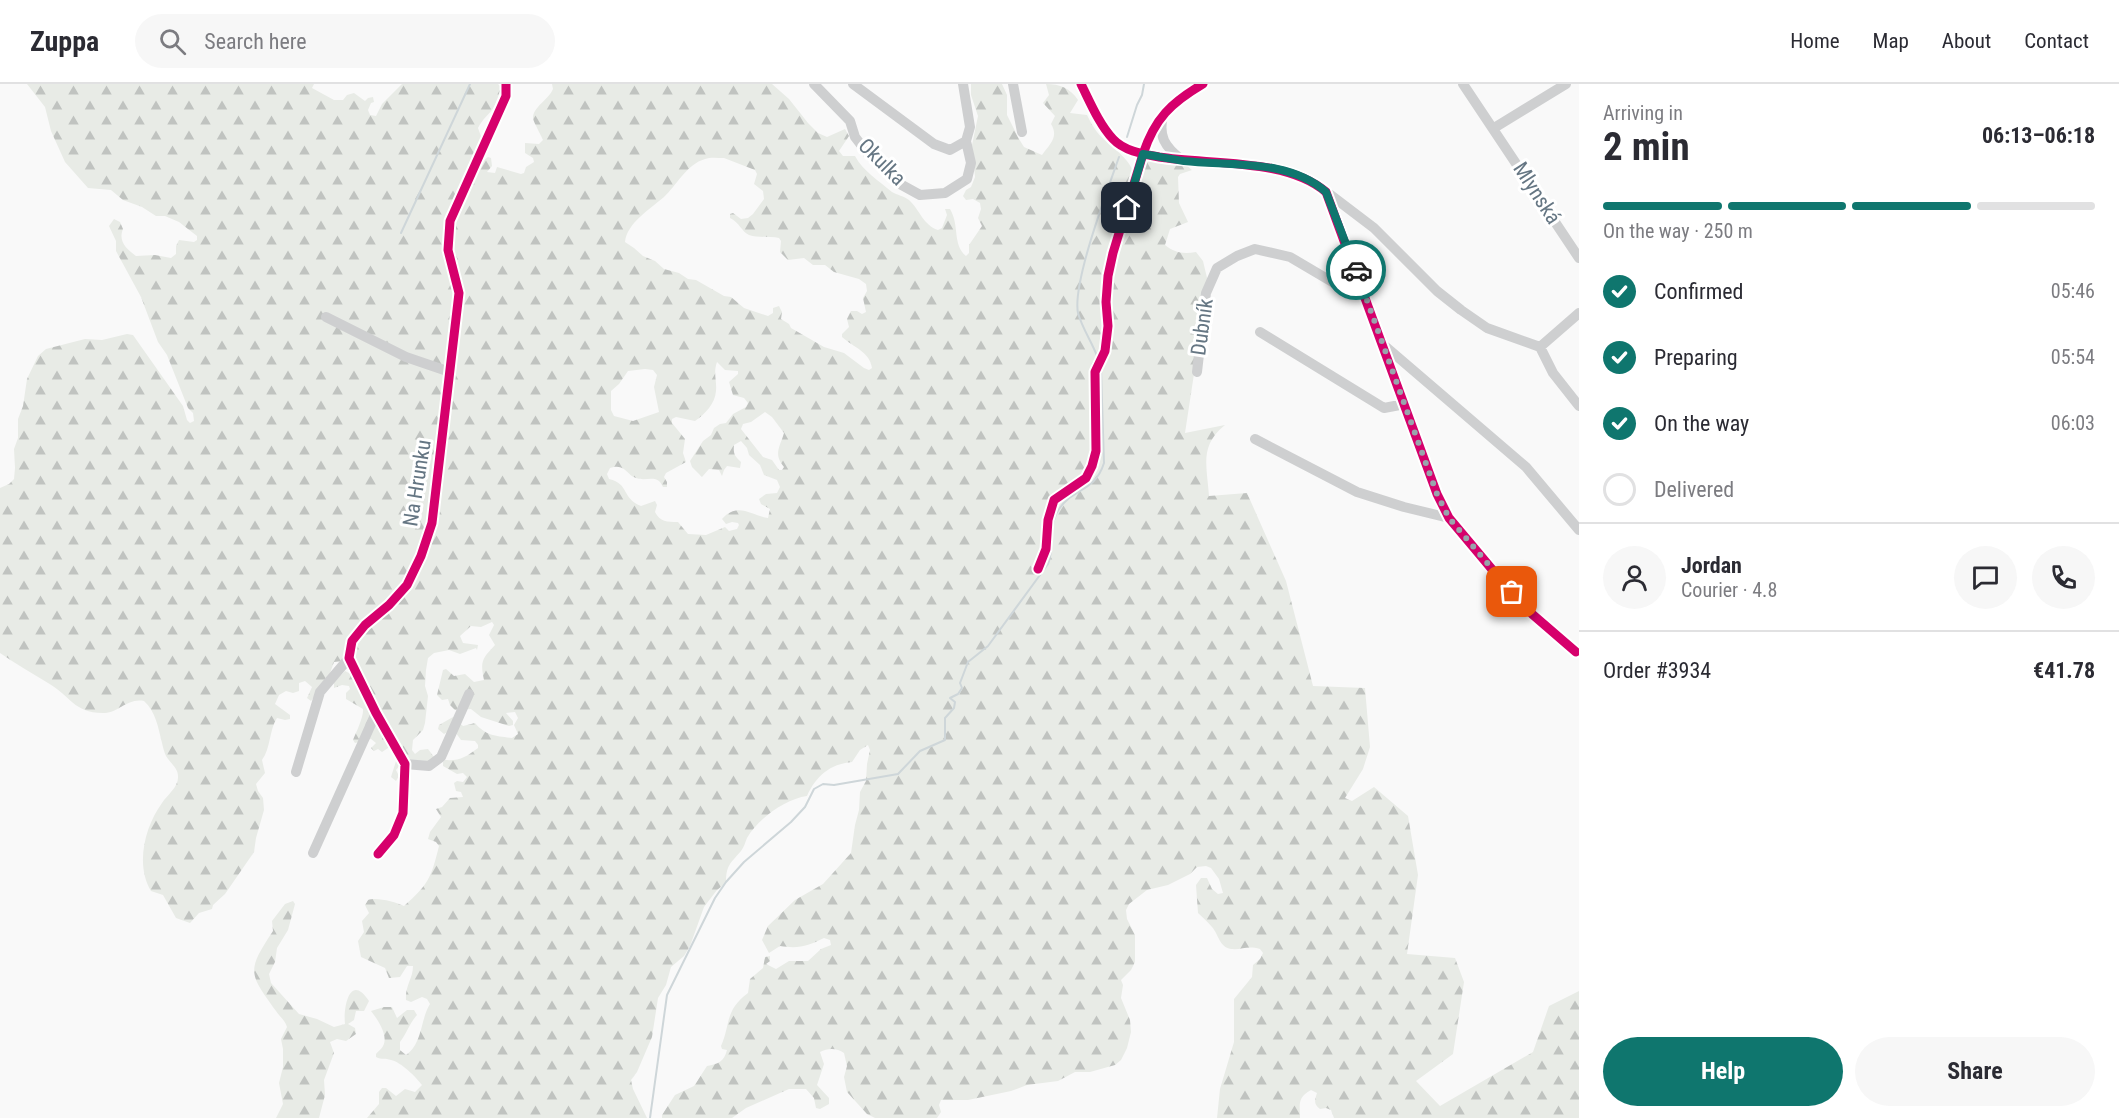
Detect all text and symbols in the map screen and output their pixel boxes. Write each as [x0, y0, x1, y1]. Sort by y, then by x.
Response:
search box [135, 14, 555, 68]
text: Zuppa [30, 25, 99, 58]
icon: search [156, 25, 189, 58]
text: Search here [204, 29, 307, 54]
text: Home [1790, 29, 1840, 53]
text: Map [1873, 29, 1909, 53]
text: About [1942, 29, 1991, 53]
text: Contact [2024, 29, 2089, 53]
text: Arriving in [1603, 101, 1683, 125]
text: 06:13–06:18 [1982, 123, 2095, 148]
text: 2 min [1603, 124, 1690, 170]
street label: Okulka [854, 134, 910, 190]
street label: Mlynská [1508, 158, 1566, 228]
pin [1101, 182, 1152, 233]
icon: home [1110, 191, 1143, 224]
text: On the way · 250 m [1603, 219, 1753, 243]
courier [1326, 240, 1386, 300]
icon: car [1340, 254, 1373, 287]
icon: check [1603, 275, 1636, 308]
text: Confirmed [1654, 279, 1743, 304]
text: 05:46 [2051, 279, 2095, 303]
street label: Dubník [1186, 297, 1218, 357]
icon: check [1603, 341, 1636, 374]
text: Preparing [1654, 345, 1738, 370]
text: 05:54 [2051, 345, 2095, 369]
icon: check [1603, 407, 1636, 440]
text: On the way [1654, 411, 1749, 436]
text: 06:03 [2051, 411, 2095, 435]
street label: Na Hrunku [398, 438, 436, 528]
text: Delivered [1654, 477, 1734, 502]
button: person [1603, 546, 1666, 609]
button: chat [1954, 546, 2017, 609]
button: phone [2032, 546, 2095, 609]
text: Jordan [1681, 553, 1742, 578]
pin [1486, 566, 1537, 617]
icon: bag [1495, 575, 1528, 608]
text: Courier · 4.8 [1681, 578, 1777, 602]
text: Order #3934 [1603, 658, 1711, 683]
text: €41.78 [2033, 658, 2095, 683]
button: Help [1603, 1037, 1843, 1106]
button: Share [1855, 1037, 2095, 1106]

